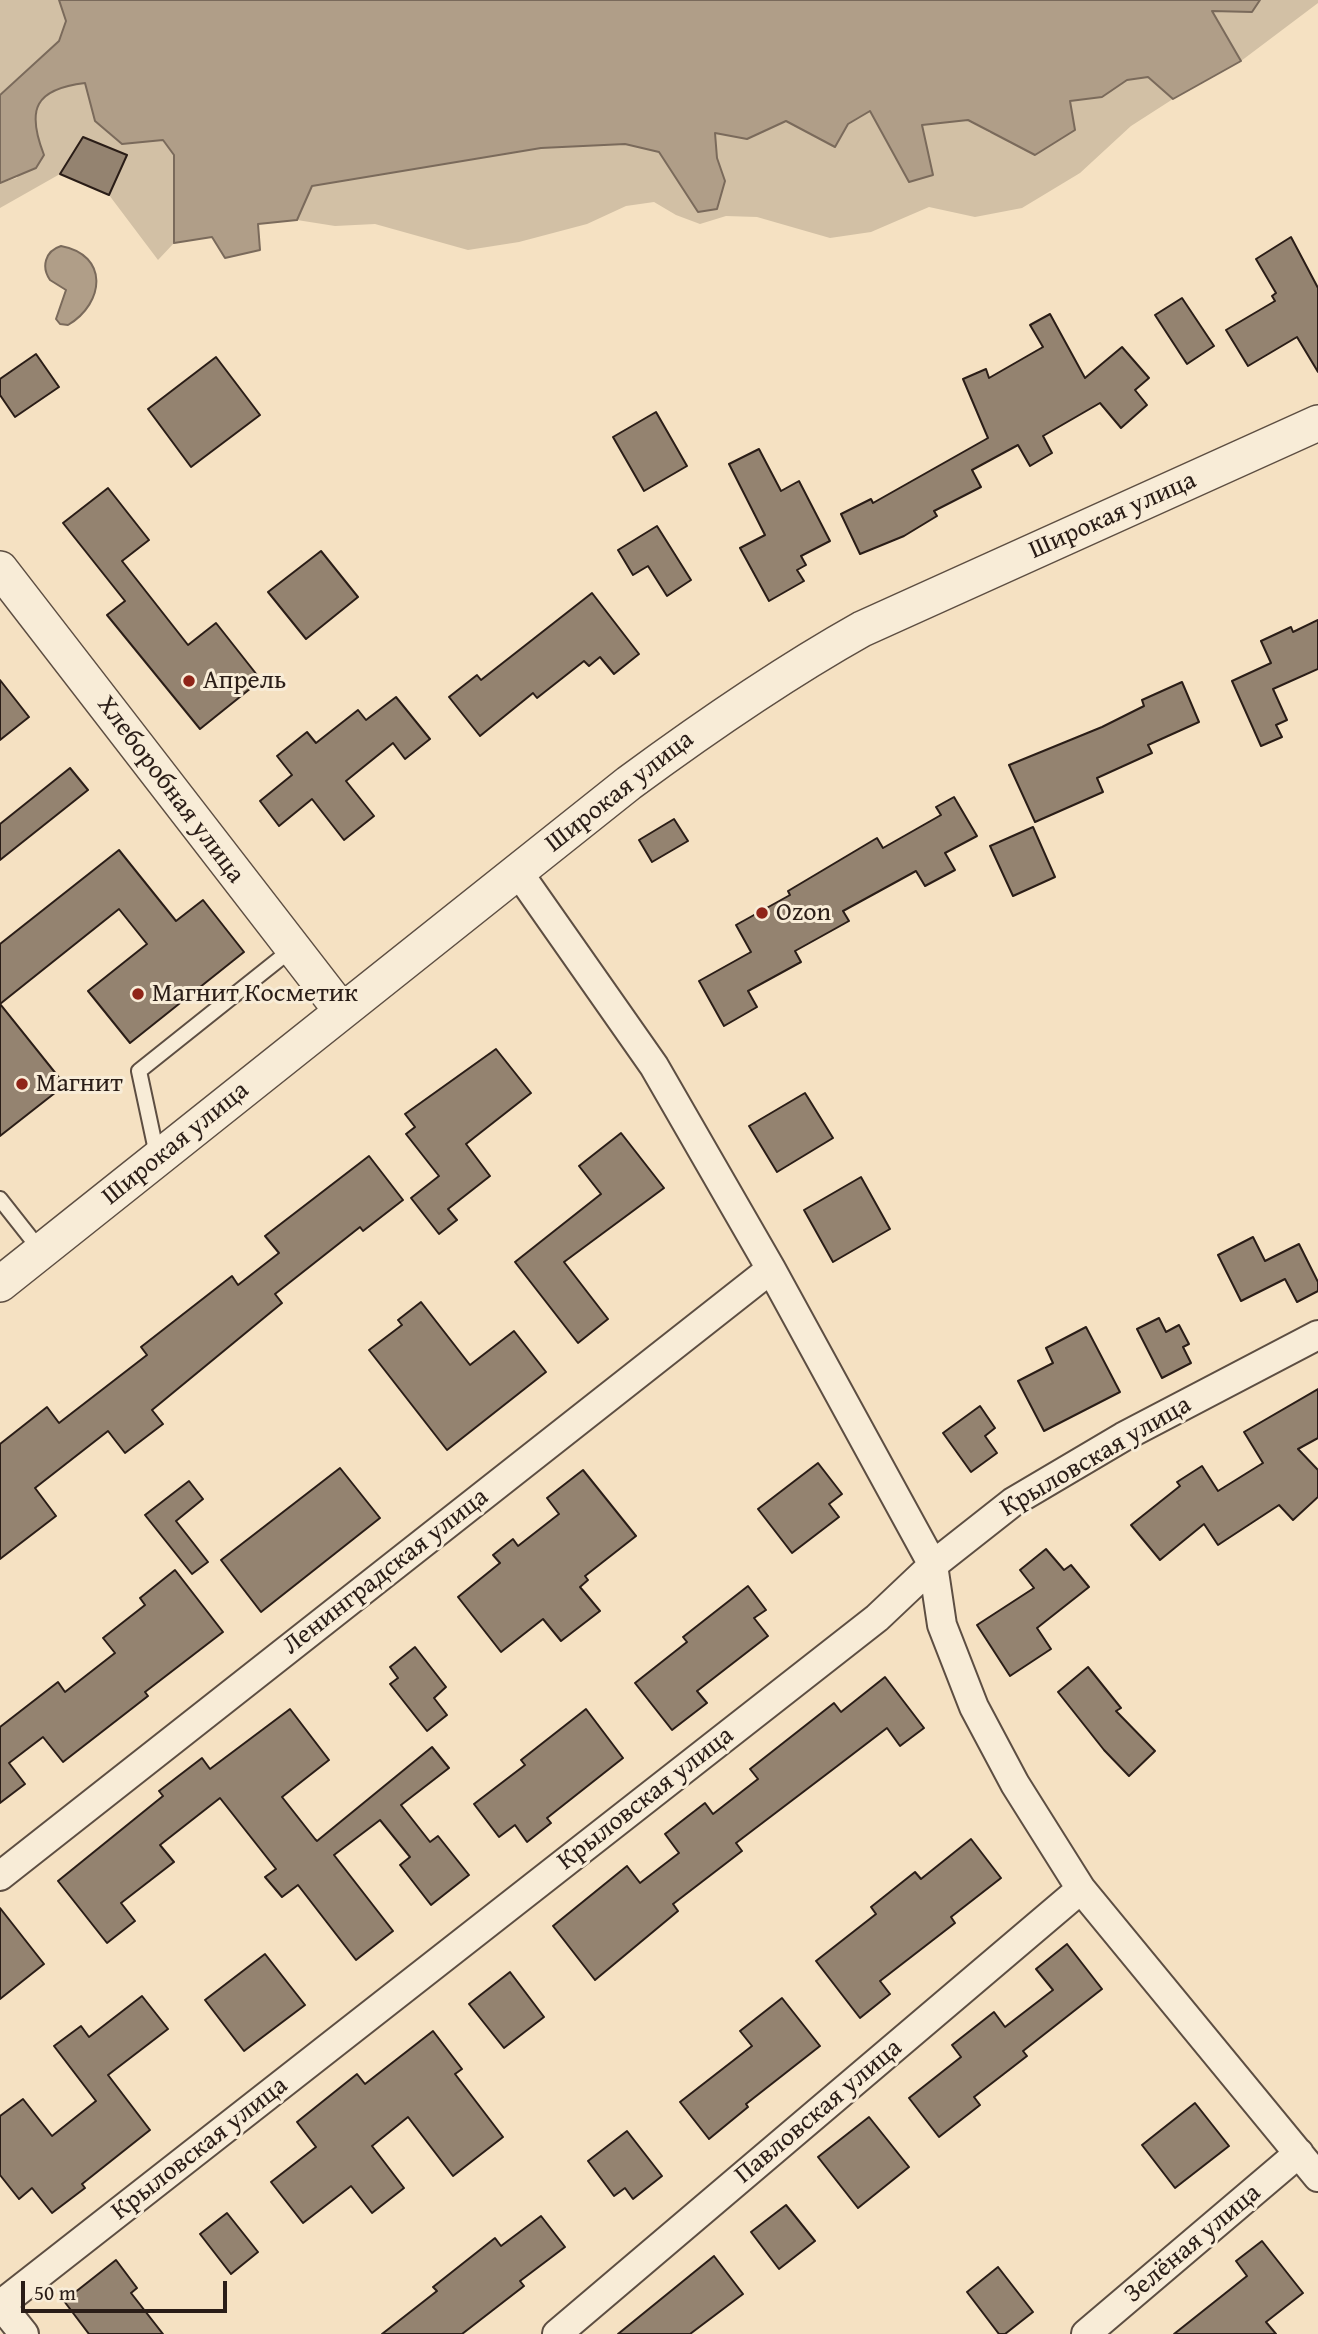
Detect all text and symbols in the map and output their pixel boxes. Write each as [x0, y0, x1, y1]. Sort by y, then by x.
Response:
street label: Широкая улица [1025, 465, 1201, 567]
place label: Апрель [203, 665, 286, 697]
marker: Апрель [181, 673, 197, 689]
street label: Хлеборобная улица [89, 690, 251, 890]
street label: Широкая улица [540, 724, 700, 860]
place label: Ozon [776, 897, 831, 929]
marker: Ozon [754, 905, 770, 921]
place label: Магнит Косметик [152, 978, 358, 1010]
marker: Магнит Косметик [130, 986, 146, 1002]
place label: Магнит [36, 1068, 123, 1100]
street label: Широкая улица [96, 1075, 256, 1213]
marker: Магнит [14, 1076, 30, 1092]
street label: Крыловская улица [995, 1390, 1197, 1524]
street label: Ленинградская улица [277, 1482, 495, 1662]
street label: Крыловская улица [552, 1721, 740, 1877]
street label: Павловская улица [729, 2033, 909, 2191]
street label: Крыловская улица [106, 2071, 294, 2227]
street label: Зелёная улица [1118, 2178, 1268, 2310]
scale bar [24, 2268, 231, 2312]
text: 50 m [34, 2277, 76, 2308]

